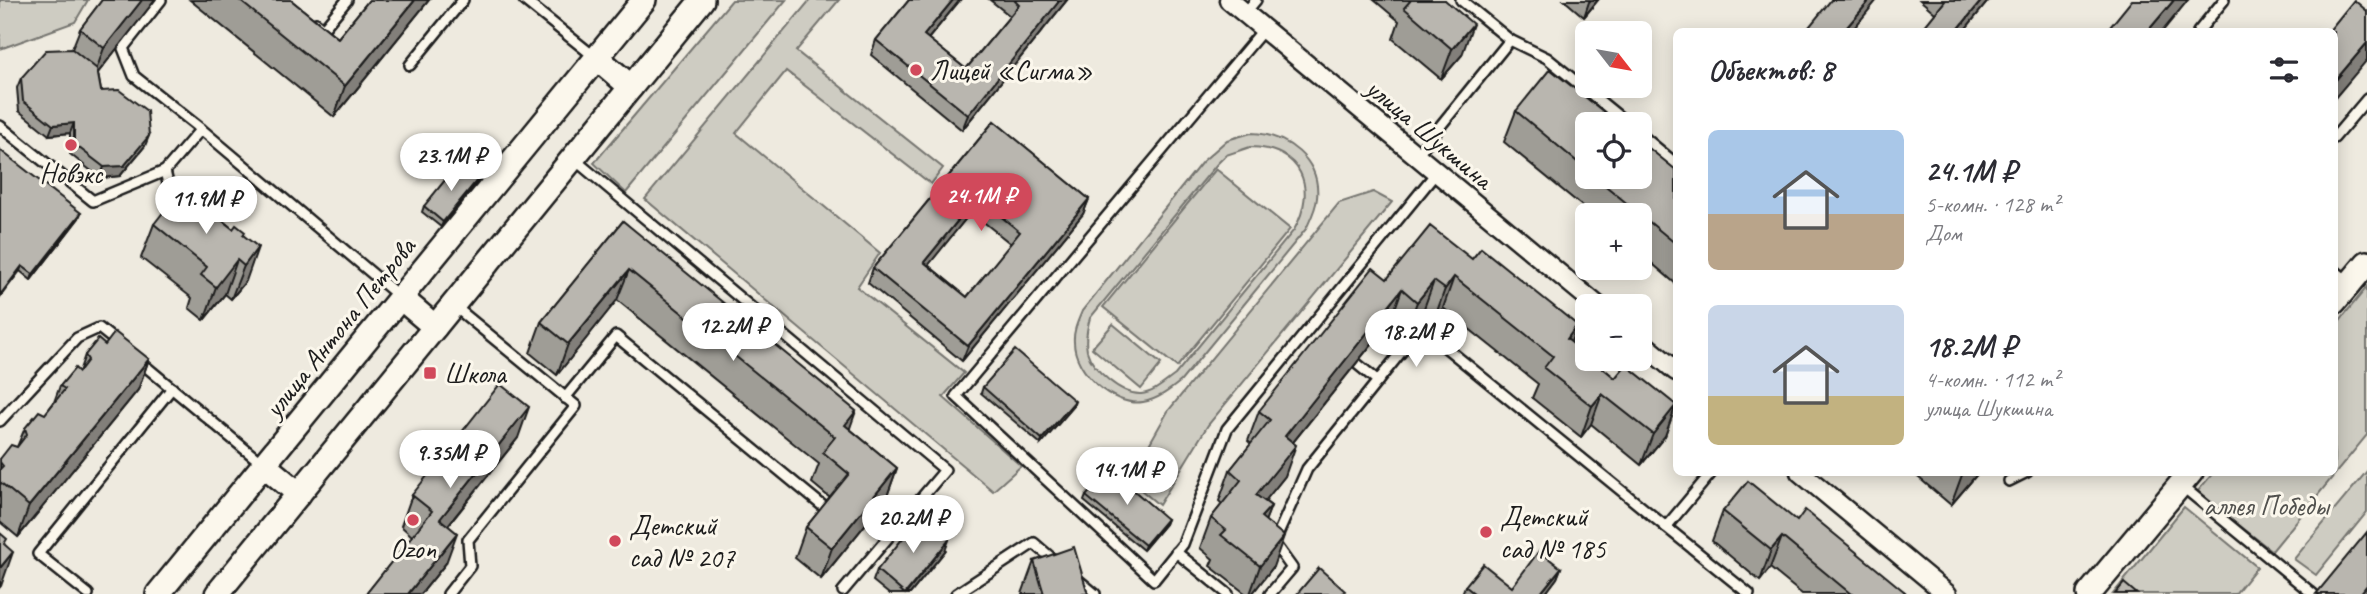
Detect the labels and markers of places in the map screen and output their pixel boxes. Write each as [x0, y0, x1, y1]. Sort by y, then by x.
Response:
place label: Лицей «Сигма» [930, 53, 1093, 88]
marker: Лицей «Сигма» [908, 62, 924, 78]
pin: 23.1M ₽ [386, 134, 516, 193]
marker: Новэкс [63, 137, 79, 153]
place label: Новэкс [40, 156, 104, 191]
pin: 24.1M ₽ [916, 174, 1046, 233]
pin: 11.9M ₽ [141, 176, 271, 236]
pin: 12.2M ₽ [668, 304, 798, 363]
pin: 18.2M ₽ [1351, 310, 1481, 369]
place label: Школа [444, 356, 508, 391]
marker: Школа [422, 365, 438, 381]
pin: 9.35M ₽ [385, 430, 515, 490]
pin: 14.1M ₽ [1062, 448, 1192, 507]
pin: 20.2M ₽ [848, 496, 978, 555]
place label: Детский сад № 185 [1500, 499, 1607, 566]
place label: Детский сад № 207 [629, 508, 736, 575]
marker: Ozon [405, 512, 421, 528]
marker: Детский сад № 185 [1478, 524, 1494, 540]
place label: Ozon [390, 531, 436, 566]
marker: Детский сад № 207 [607, 533, 623, 549]

